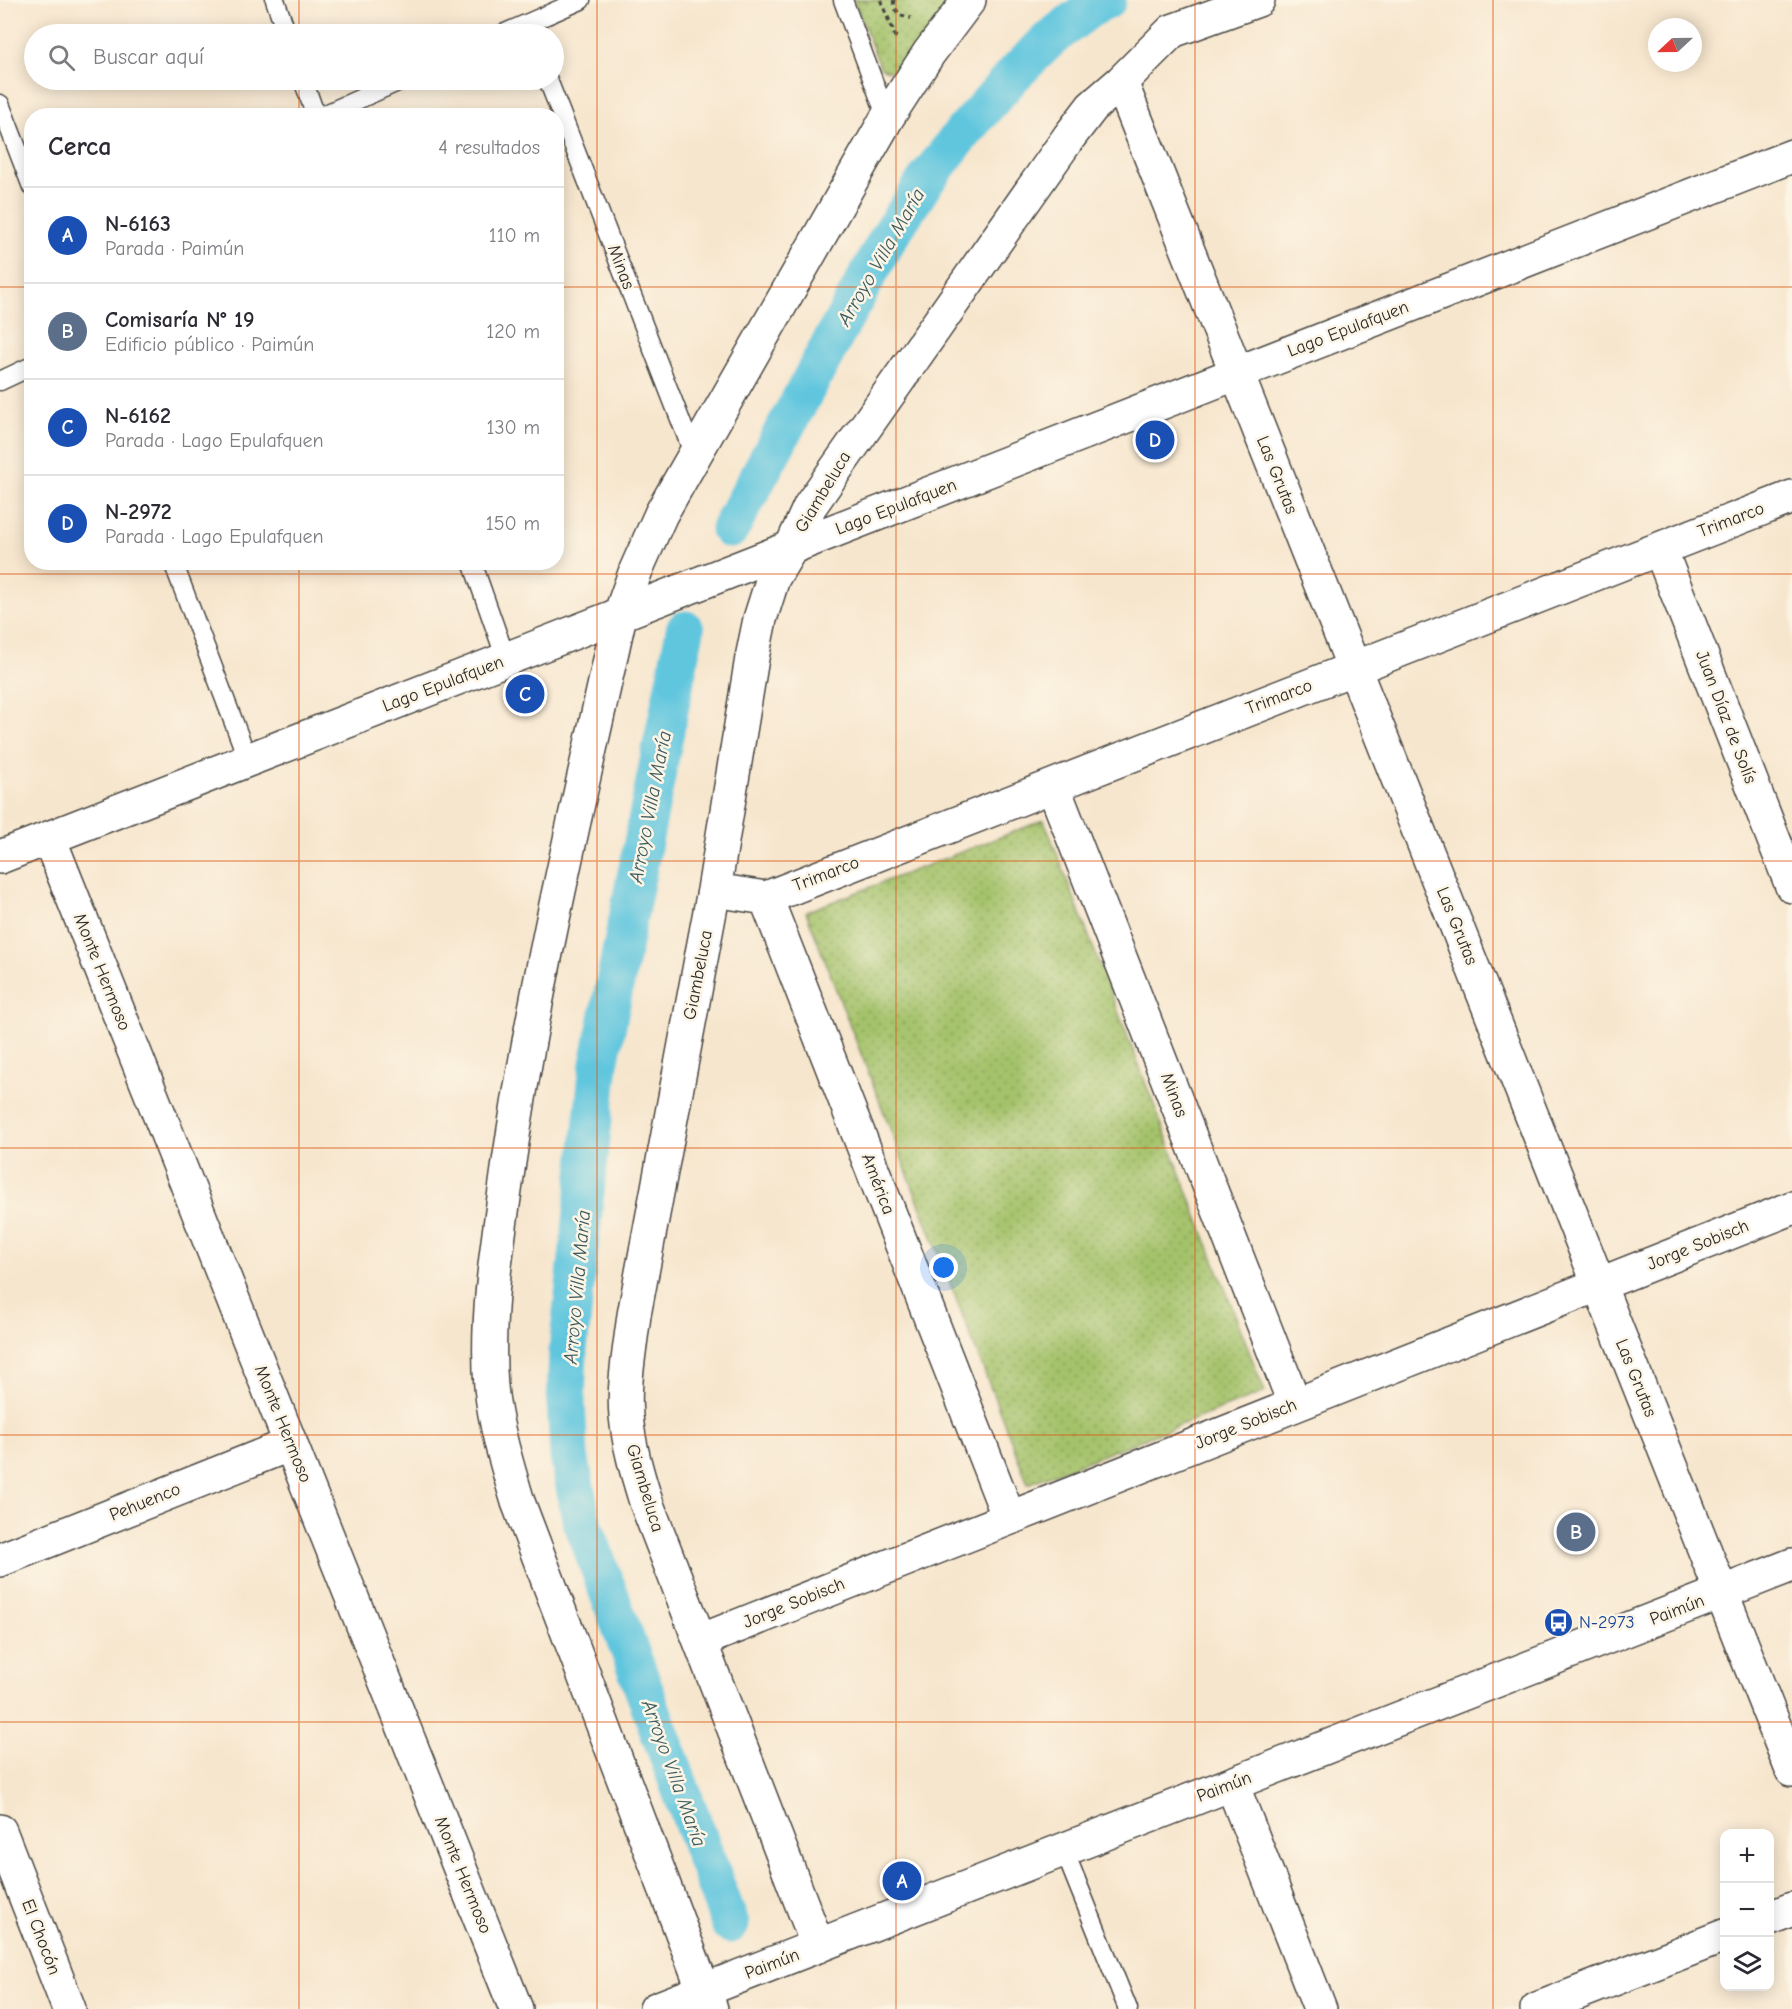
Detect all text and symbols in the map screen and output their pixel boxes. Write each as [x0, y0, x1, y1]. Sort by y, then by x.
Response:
north arrow [1648, 18, 1702, 72]
search box [24, 24, 564, 90]
icon: search [45, 41, 78, 74]
text: Buscar aquí [93, 44, 204, 70]
text: Cerca [48, 132, 112, 162]
text: 4 resultados [438, 136, 540, 159]
water label: Arroyo Villa María [832, 184, 930, 331]
text: N-6163 [105, 211, 171, 237]
text: A [62, 224, 73, 247]
text: 110 m [489, 224, 540, 247]
text: Parada · Paimún [105, 237, 244, 260]
street label: Minas [603, 242, 639, 292]
street label: Lago Epulafquen [1284, 296, 1412, 362]
text: Comisaría N° 19 [105, 307, 255, 333]
text: B [61, 320, 74, 343]
text: 120 m [486, 320, 540, 343]
text: Edificio público · Paimún [105, 333, 314, 356]
text: N-6162 [105, 403, 171, 429]
text: C [61, 416, 74, 439]
text: 130 m [487, 416, 540, 439]
pin: D [1136, 418, 1174, 462]
text: Parada · Lago Epulafquen [105, 429, 324, 452]
street label: Las Grutas [1252, 433, 1302, 517]
street label: Giambeluca [791, 448, 855, 536]
street label: Lago Epulafquen [832, 474, 960, 540]
street label: Trimarco [1695, 498, 1767, 542]
text: N-2972 [105, 499, 172, 525]
text: D [61, 512, 74, 535]
text: 150 m [486, 512, 540, 535]
text: Parada · Lago Epulafquen [105, 525, 324, 548]
street label: Juan Díaz de Solís [1691, 648, 1761, 786]
street label: Lago Epulafquen [379, 651, 507, 717]
pin: C [506, 672, 544, 716]
street label: Trimarco [1243, 675, 1315, 719]
water label: Arroyo Villa María [624, 729, 676, 886]
street label: Trimarco [790, 852, 862, 896]
street label: Las Grutas [1432, 884, 1482, 968]
street label: Monte Hermoso [69, 910, 135, 1034]
street label: Giambeluca [679, 928, 717, 1022]
street label: Minas [1156, 1070, 1192, 1120]
street label: América [857, 1151, 899, 1217]
water label: Arroyo Villa María [559, 1209, 595, 1366]
street label: Jorge Sobisch [1644, 1215, 1752, 1275]
your location [929, 1253, 958, 1282]
street label: Las Grutas [1611, 1336, 1661, 1420]
street label: Monte Hermoso [250, 1362, 316, 1486]
street label: Jorge Sobisch [1192, 1394, 1300, 1454]
street label: Giambeluca [622, 1441, 668, 1535]
street label: Pehuenco [107, 1478, 183, 1526]
pin: B [1556, 1510, 1596, 1555]
street label: Jorge Sobisch [740, 1573, 848, 1633]
street label: Paimún [1647, 1590, 1707, 1630]
bus stop icon: N-2973 [1542, 1606, 1574, 1638]
place label: N-2973 [1579, 1612, 1635, 1633]
water label: Arroyo Villa María [636, 1696, 711, 1850]
street label: Paimún [1194, 1767, 1254, 1807]
street label: Monte Hermoso [430, 1813, 496, 1937]
map controls [1720, 1829, 1774, 1991]
button: + [1720, 1829, 1774, 1883]
pin: A [882, 1858, 922, 1904]
button: − [1720, 1883, 1774, 1937]
street label: El Chocón [17, 1896, 65, 1978]
button: layers [1720, 1937, 1774, 1991]
street label: Paimún [742, 1944, 802, 1984]

